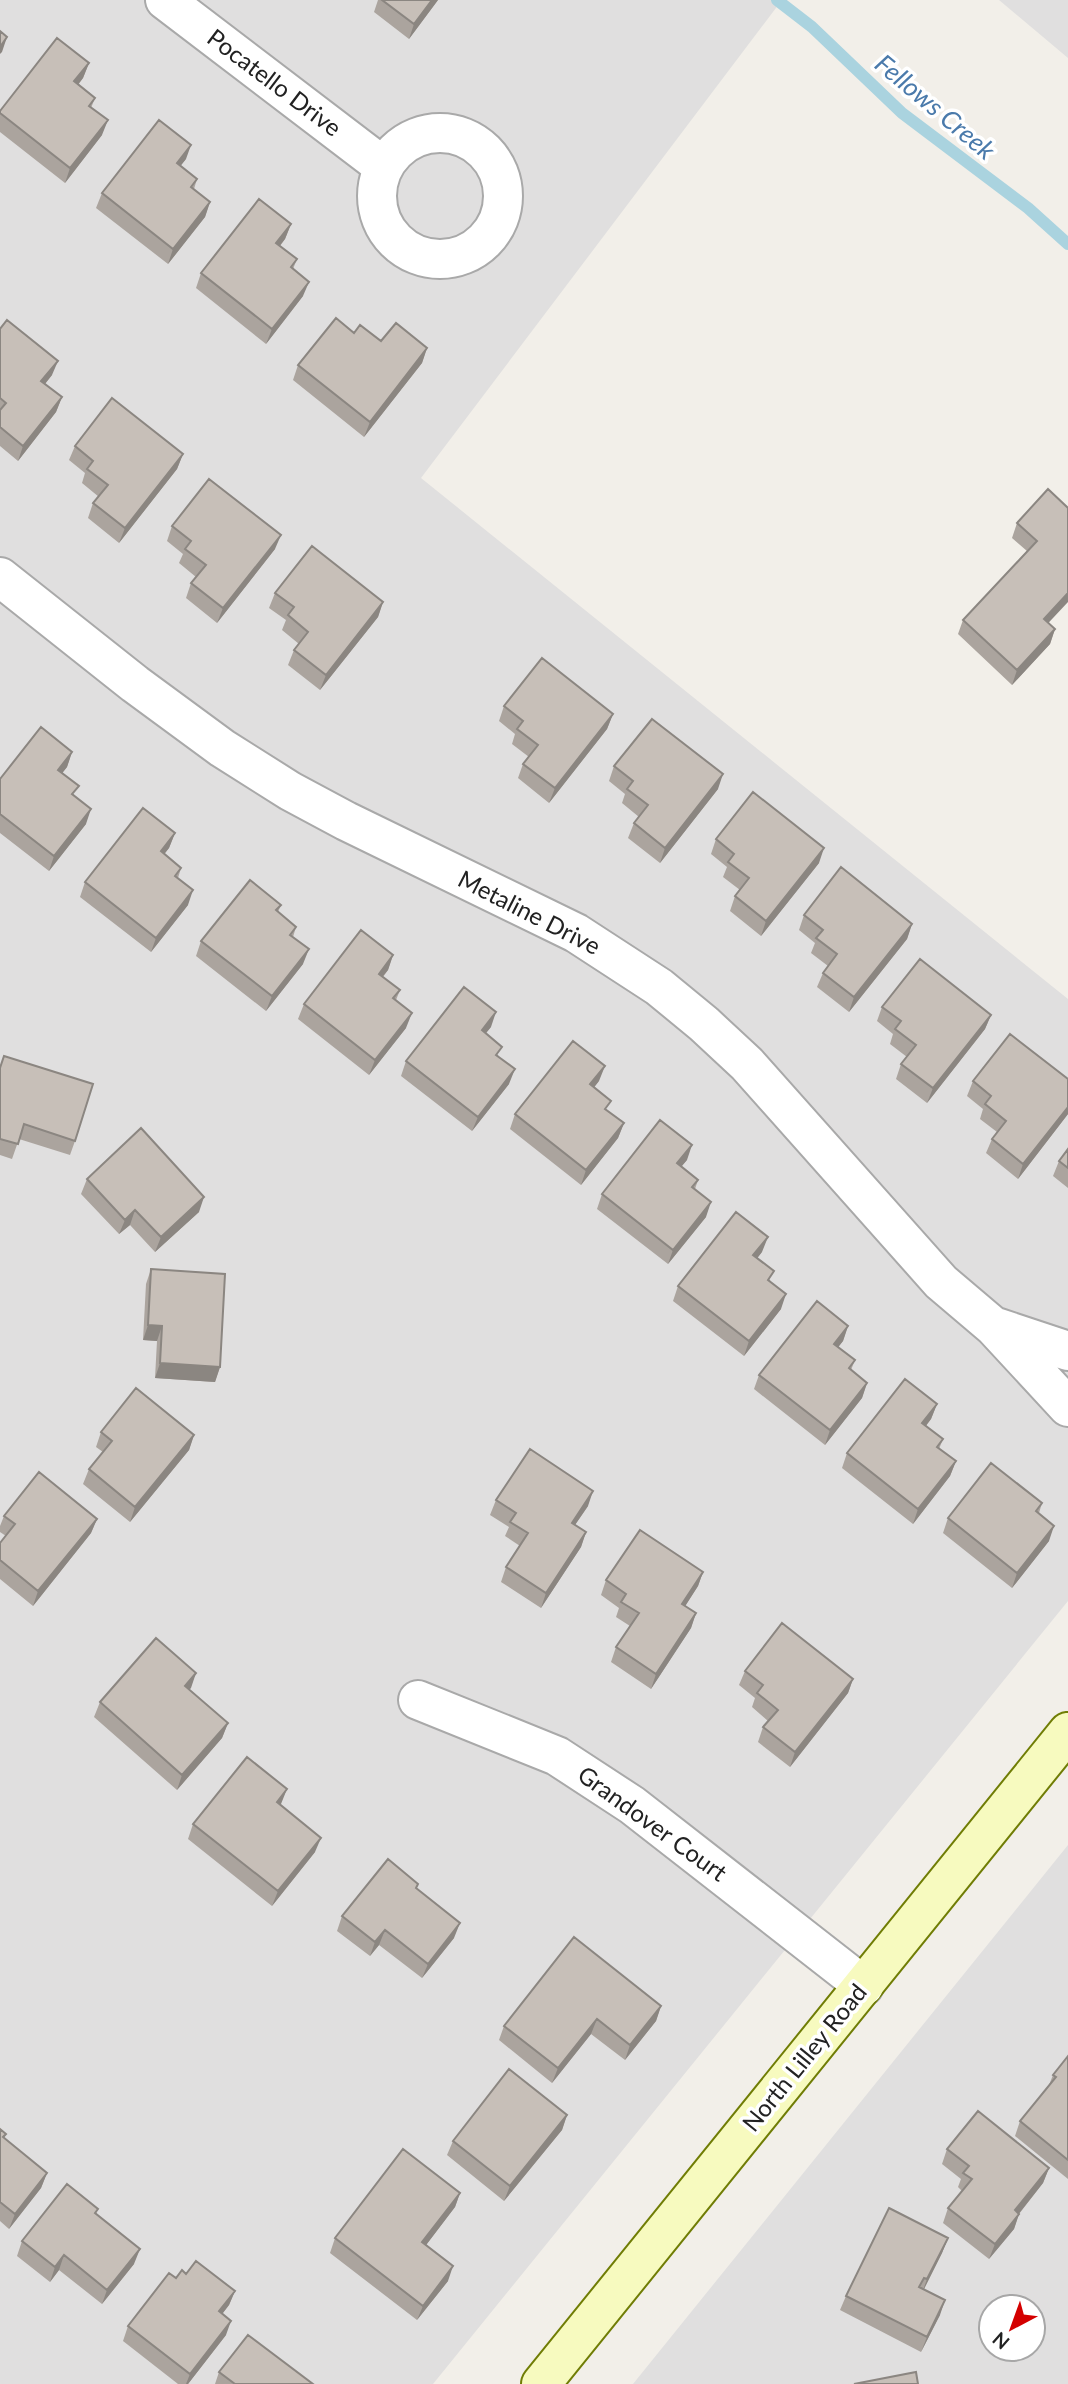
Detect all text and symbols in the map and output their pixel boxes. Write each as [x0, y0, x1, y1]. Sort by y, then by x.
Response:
street label: Pocatello Drive [202, 22, 348, 142]
water label: Fellows Creek [869, 47, 1003, 166]
street label: Metaline Drive [454, 863, 606, 960]
street label: Grandover Court [573, 1759, 733, 1887]
street label: North Lilley Road [735, 1977, 872, 2137]
north arrow [977, 2293, 1047, 2363]
text: N [987, 2328, 1014, 2355]

